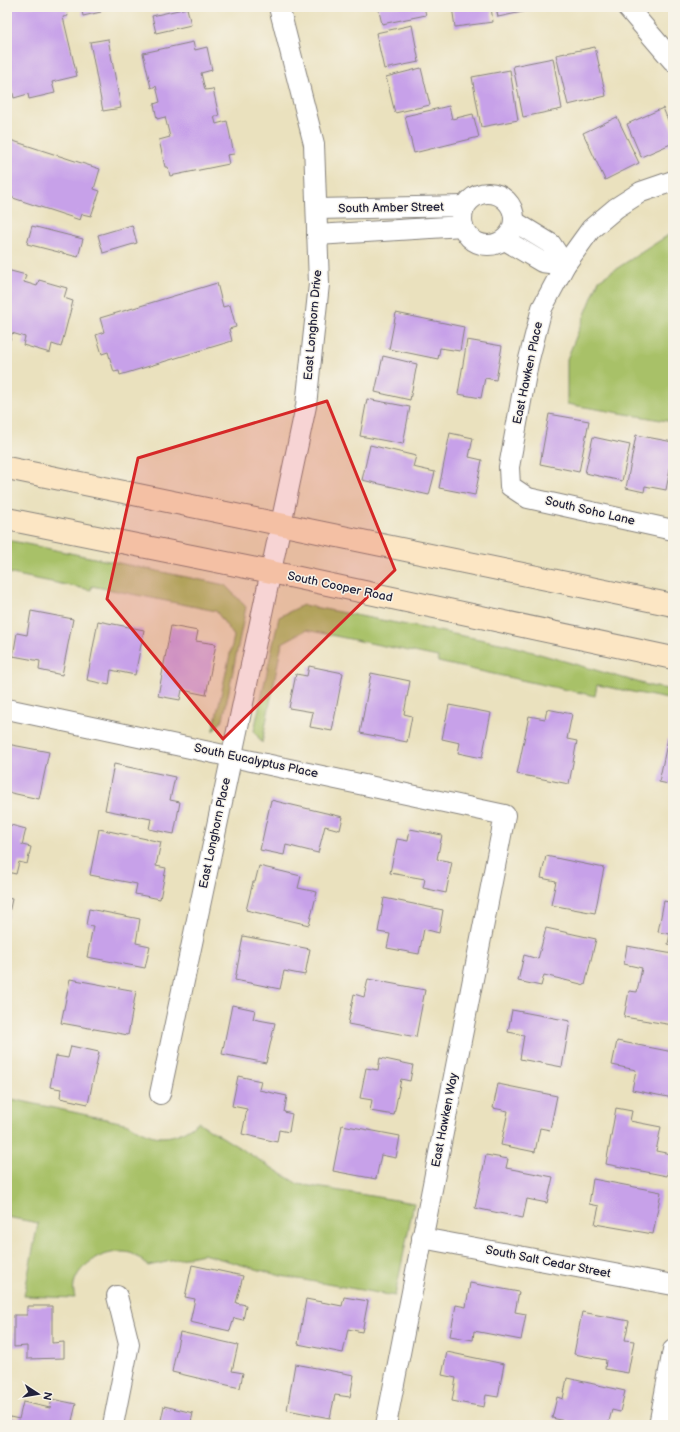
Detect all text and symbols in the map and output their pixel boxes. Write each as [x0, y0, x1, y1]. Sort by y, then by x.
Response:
street label: South Amber Street [338, 200, 444, 216]
street label: East Longhorn Drive [301, 269, 325, 381]
street label: East Hawken Place [510, 320, 546, 426]
street label: South Soho Lane [544, 493, 636, 529]
street label: South Cooper Road [286, 569, 394, 605]
street label: South Eucalyptus Place [193, 741, 319, 781]
street label: East Longhorn Place [196, 776, 234, 890]
street label: East Hawken Way [428, 1071, 462, 1169]
street label: South Salt Cedar Street [484, 1243, 612, 1282]
north arrow [18, 1374, 58, 1414]
text: N [40, 1391, 55, 1401]

